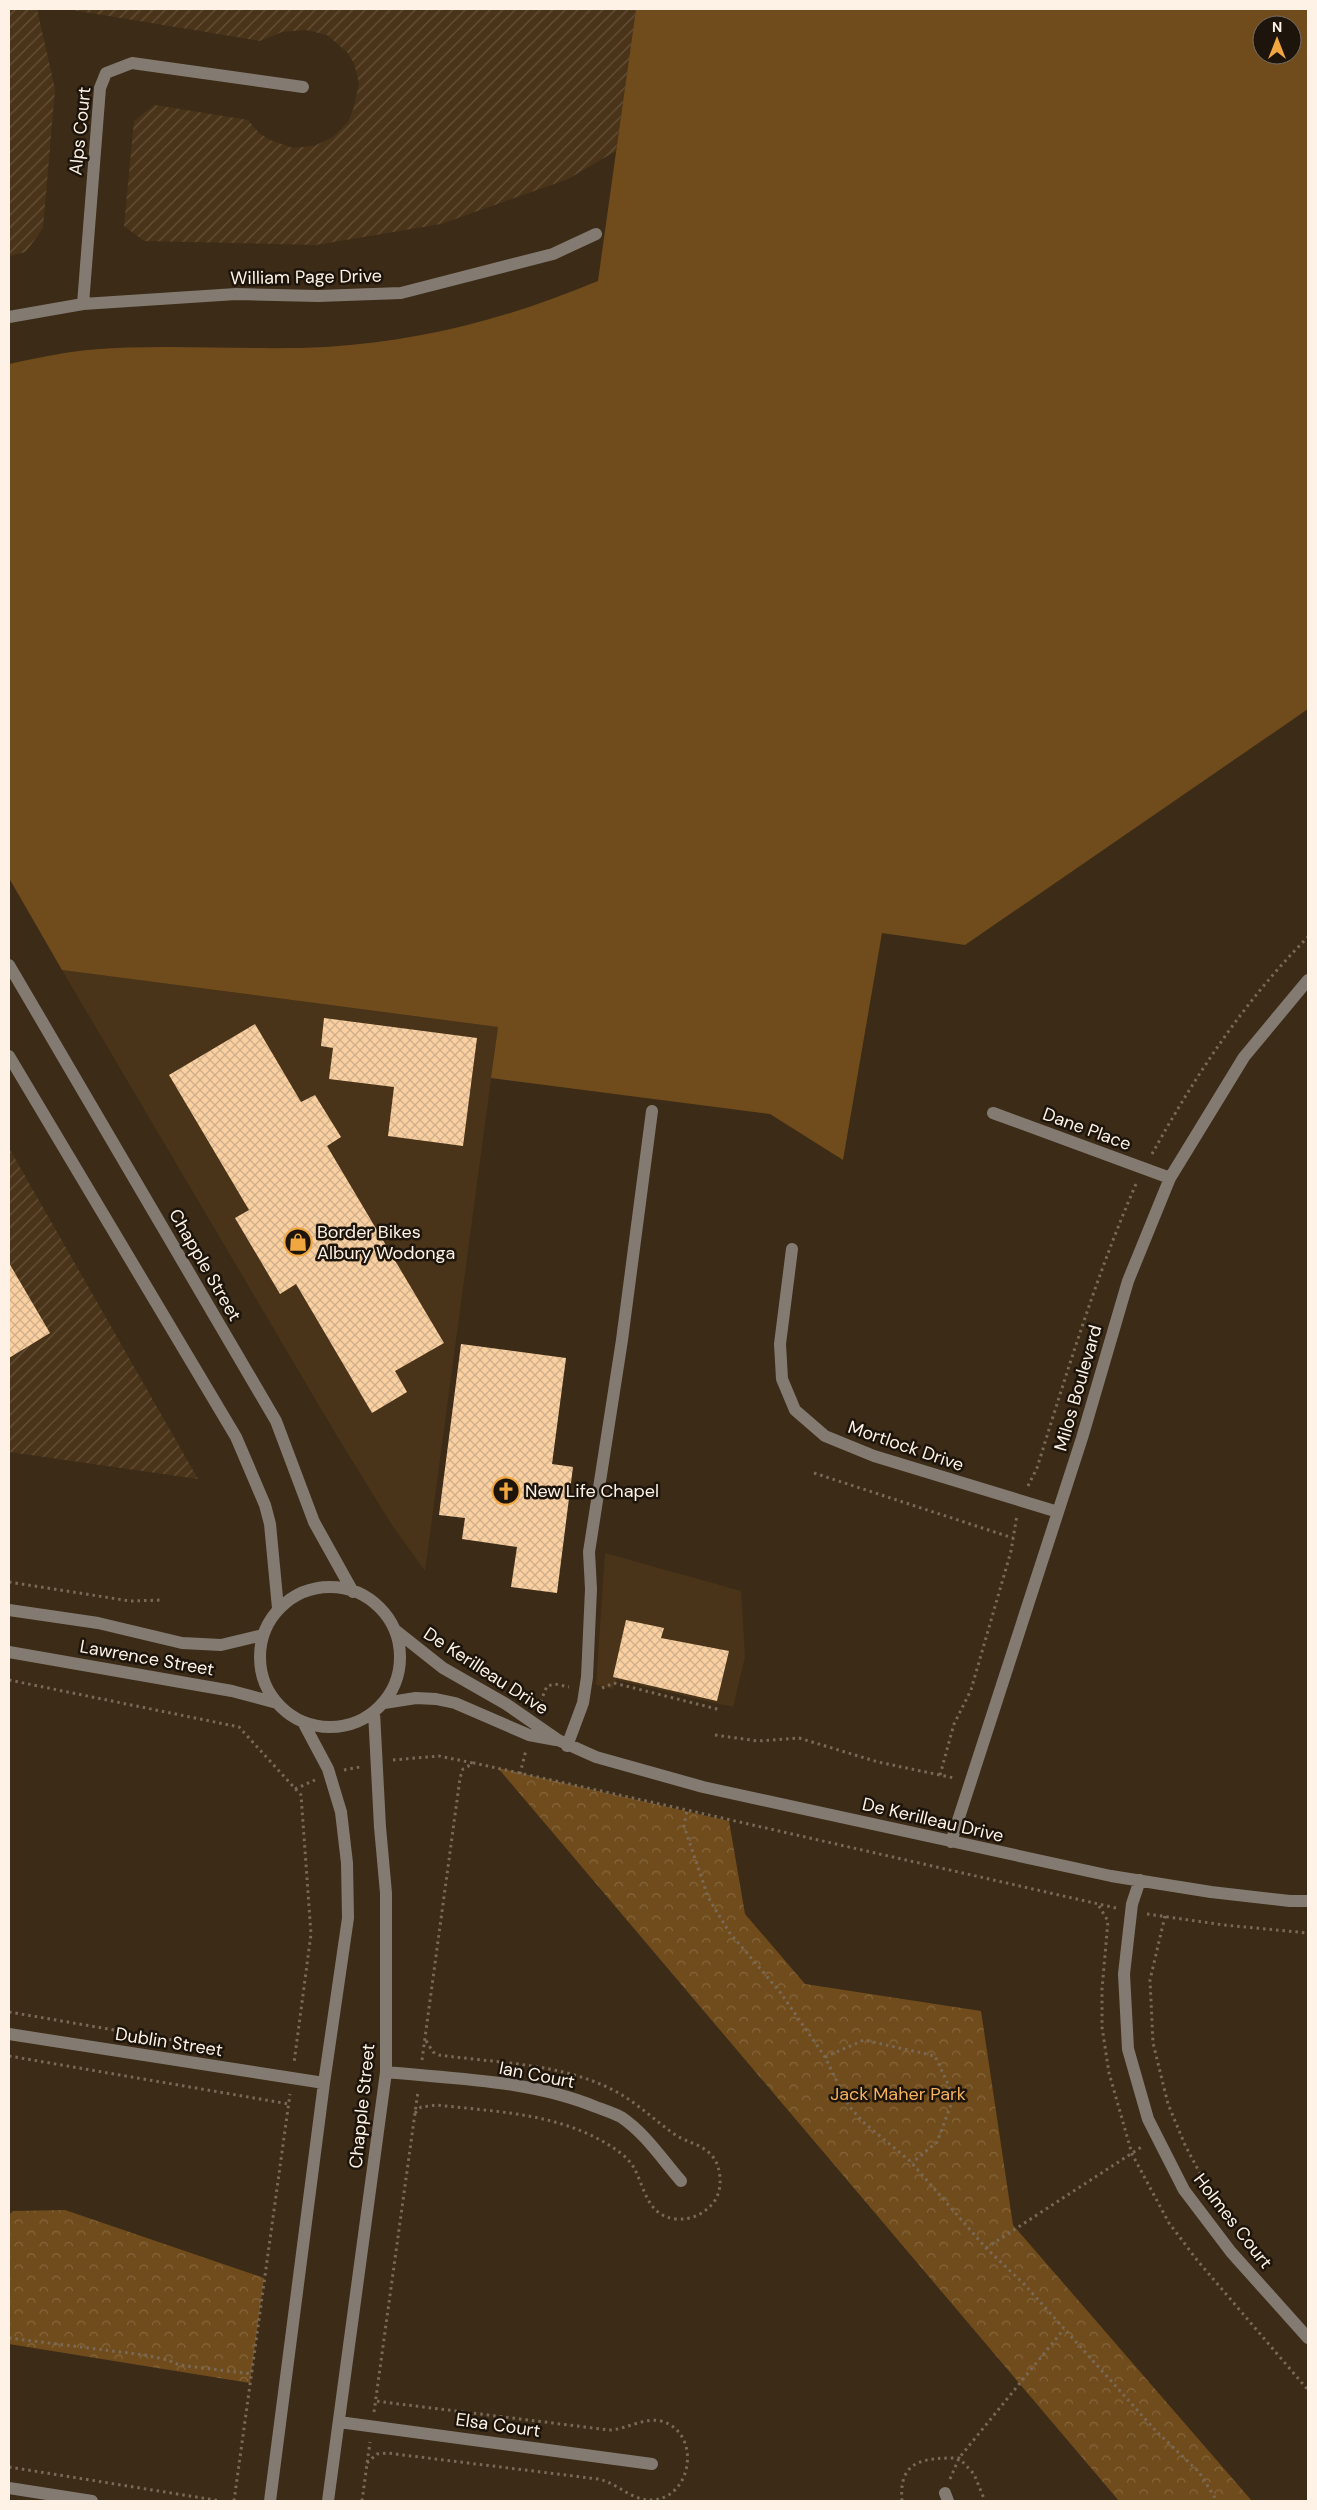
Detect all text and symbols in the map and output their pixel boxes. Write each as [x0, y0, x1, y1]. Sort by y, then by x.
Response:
north arrow [1252, 15, 1302, 65]
text: N [1272, 18, 1282, 36]
street label: Alps Court [63, 86, 97, 176]
street label: William Page Drive [230, 264, 382, 290]
street label: Dane Place [1040, 1102, 1134, 1156]
street label: Chapple Street [163, 1205, 247, 1325]
place label: Border Bikes Albury Wodonga [317, 1220, 455, 1265]
shop icon: Border Bikes Albury Wodonga [283, 1227, 313, 1257]
street label: Milos Boulevard [1049, 1322, 1107, 1454]
street label: Mortlock Drive [845, 1415, 967, 1477]
church icon: New Life Chapel [491, 1476, 521, 1506]
place label: New Life Chapel [525, 1479, 659, 1503]
street label: De Kerilleau Drive [419, 1622, 553, 1720]
street label: Lawrence Street [78, 1634, 216, 1682]
street label: De Kerilleau Drive [860, 1792, 1006, 1848]
street label: Dublin Street [114, 2022, 224, 2062]
street label: Chapple Street [344, 2042, 380, 2170]
street label: Ian Court [497, 2056, 577, 2094]
park label: Jack Maher Park [830, 2082, 966, 2106]
street label: Holmes Court [1188, 2168, 1278, 2274]
street label: Elsa Court [454, 2407, 542, 2443]

